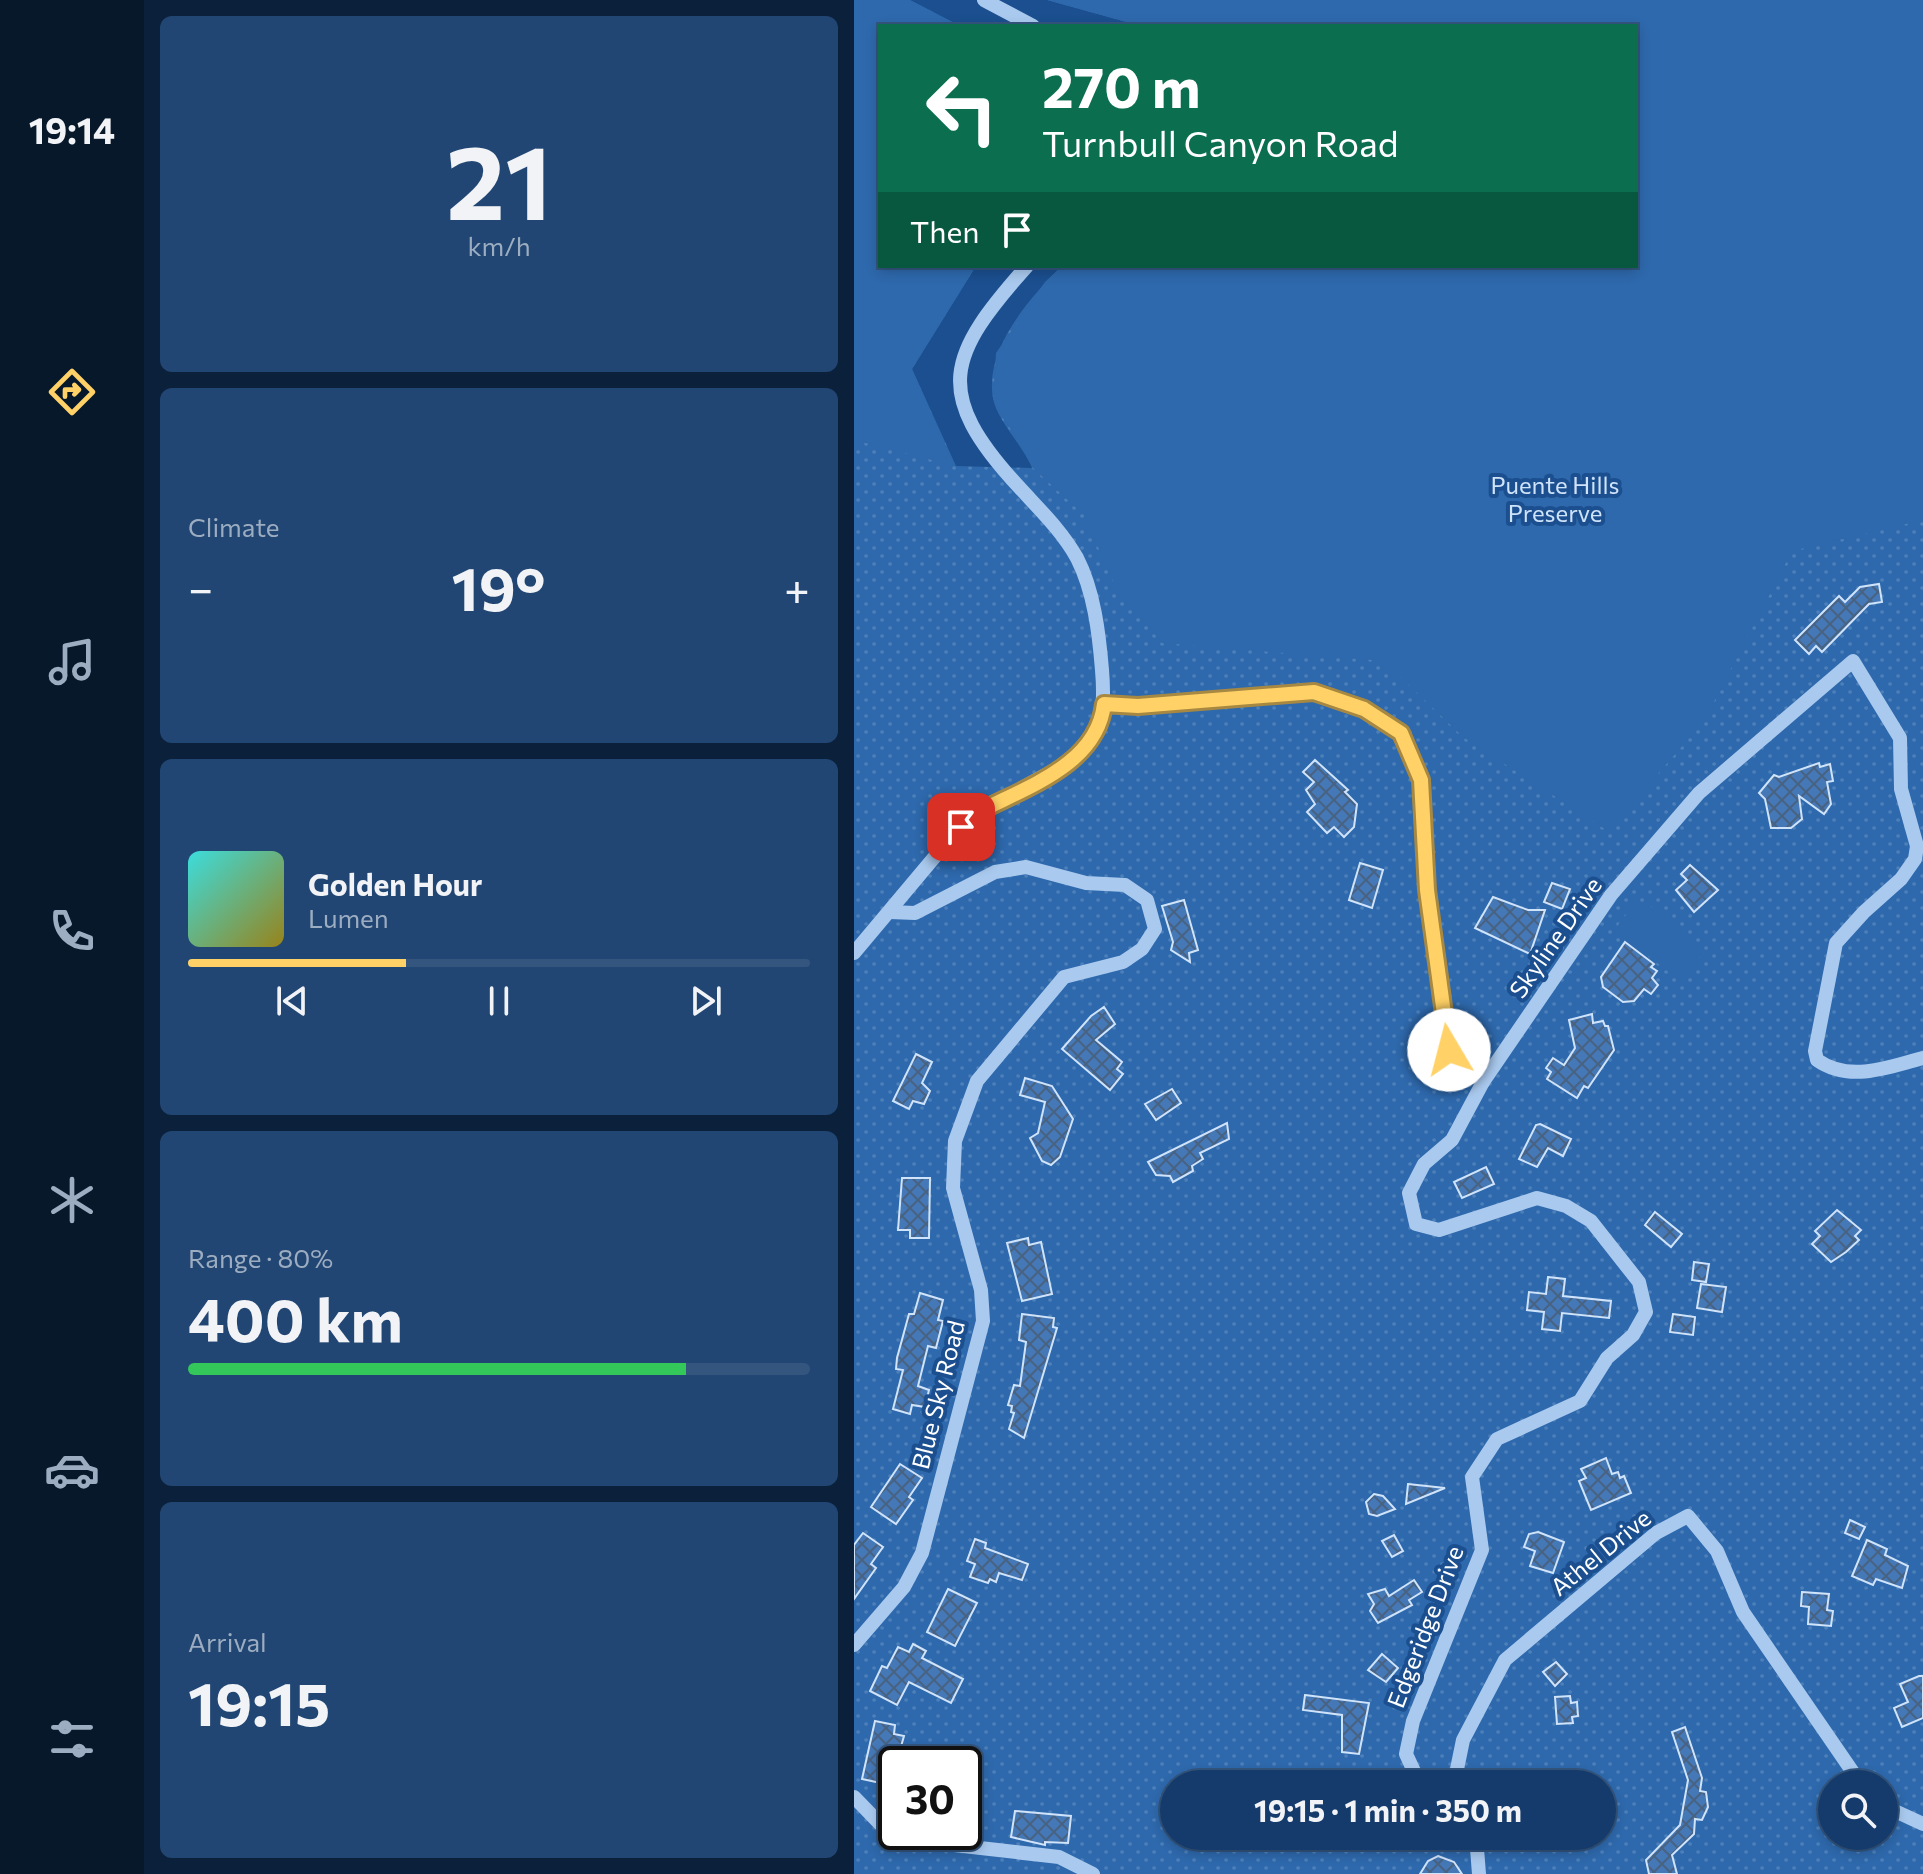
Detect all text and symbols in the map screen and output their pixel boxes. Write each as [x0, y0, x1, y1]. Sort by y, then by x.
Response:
text: 270 m [1042, 51, 1201, 120]
icon: left [910, 56, 1014, 160]
text: 19:14 [29, 107, 115, 151]
text: 21 [446, 114, 552, 241]
text: Turnbull Canyon Road [1042, 120, 1399, 164]
icon: arrive [995, 208, 1039, 252]
text: Then [910, 212, 979, 249]
text: km/h [467, 230, 531, 261]
icon: directions [44, 364, 100, 420]
park label: Puente Hills Preserve [1490, 470, 1620, 527]
text: Climate [188, 511, 280, 542]
text: 19° [451, 550, 546, 623]
text: − [188, 560, 213, 614]
text: + [784, 560, 810, 614]
icon: music [44, 634, 100, 690]
pin [927, 793, 995, 861]
icon: arrive [939, 805, 983, 849]
text: Golden Hour [308, 865, 482, 902]
street label: Skyline Drive [1503, 871, 1607, 1003]
text: Lumen [308, 902, 389, 933]
icon: phone [44, 903, 100, 959]
icon: previous [270, 979, 314, 1023]
icon: pause [477, 979, 521, 1023]
icon: next [684, 979, 728, 1023]
position arrow [1407, 1008, 1491, 1092]
icon: climate [44, 1172, 100, 1228]
text: Range · 80% [188, 1242, 333, 1273]
text: 400 km [188, 1281, 403, 1354]
street label: Blue Sky Road [905, 1317, 970, 1472]
icon: car [44, 1442, 100, 1498]
street label: Athel Drive [1544, 1503, 1656, 1601]
street label: Edgeridge Drive [1380, 1541, 1469, 1712]
text: Arrival [188, 1626, 267, 1657]
text: 19:15 [188, 1665, 330, 1738]
icon: filters [44, 1711, 100, 1767]
speed limit sign: 30 [878, 1746, 982, 1850]
map controls [1818, 1770, 1898, 1850]
button: search [1818, 1770, 1898, 1850]
text: 19:15 · 1 min · 350 m [1254, 1791, 1522, 1828]

